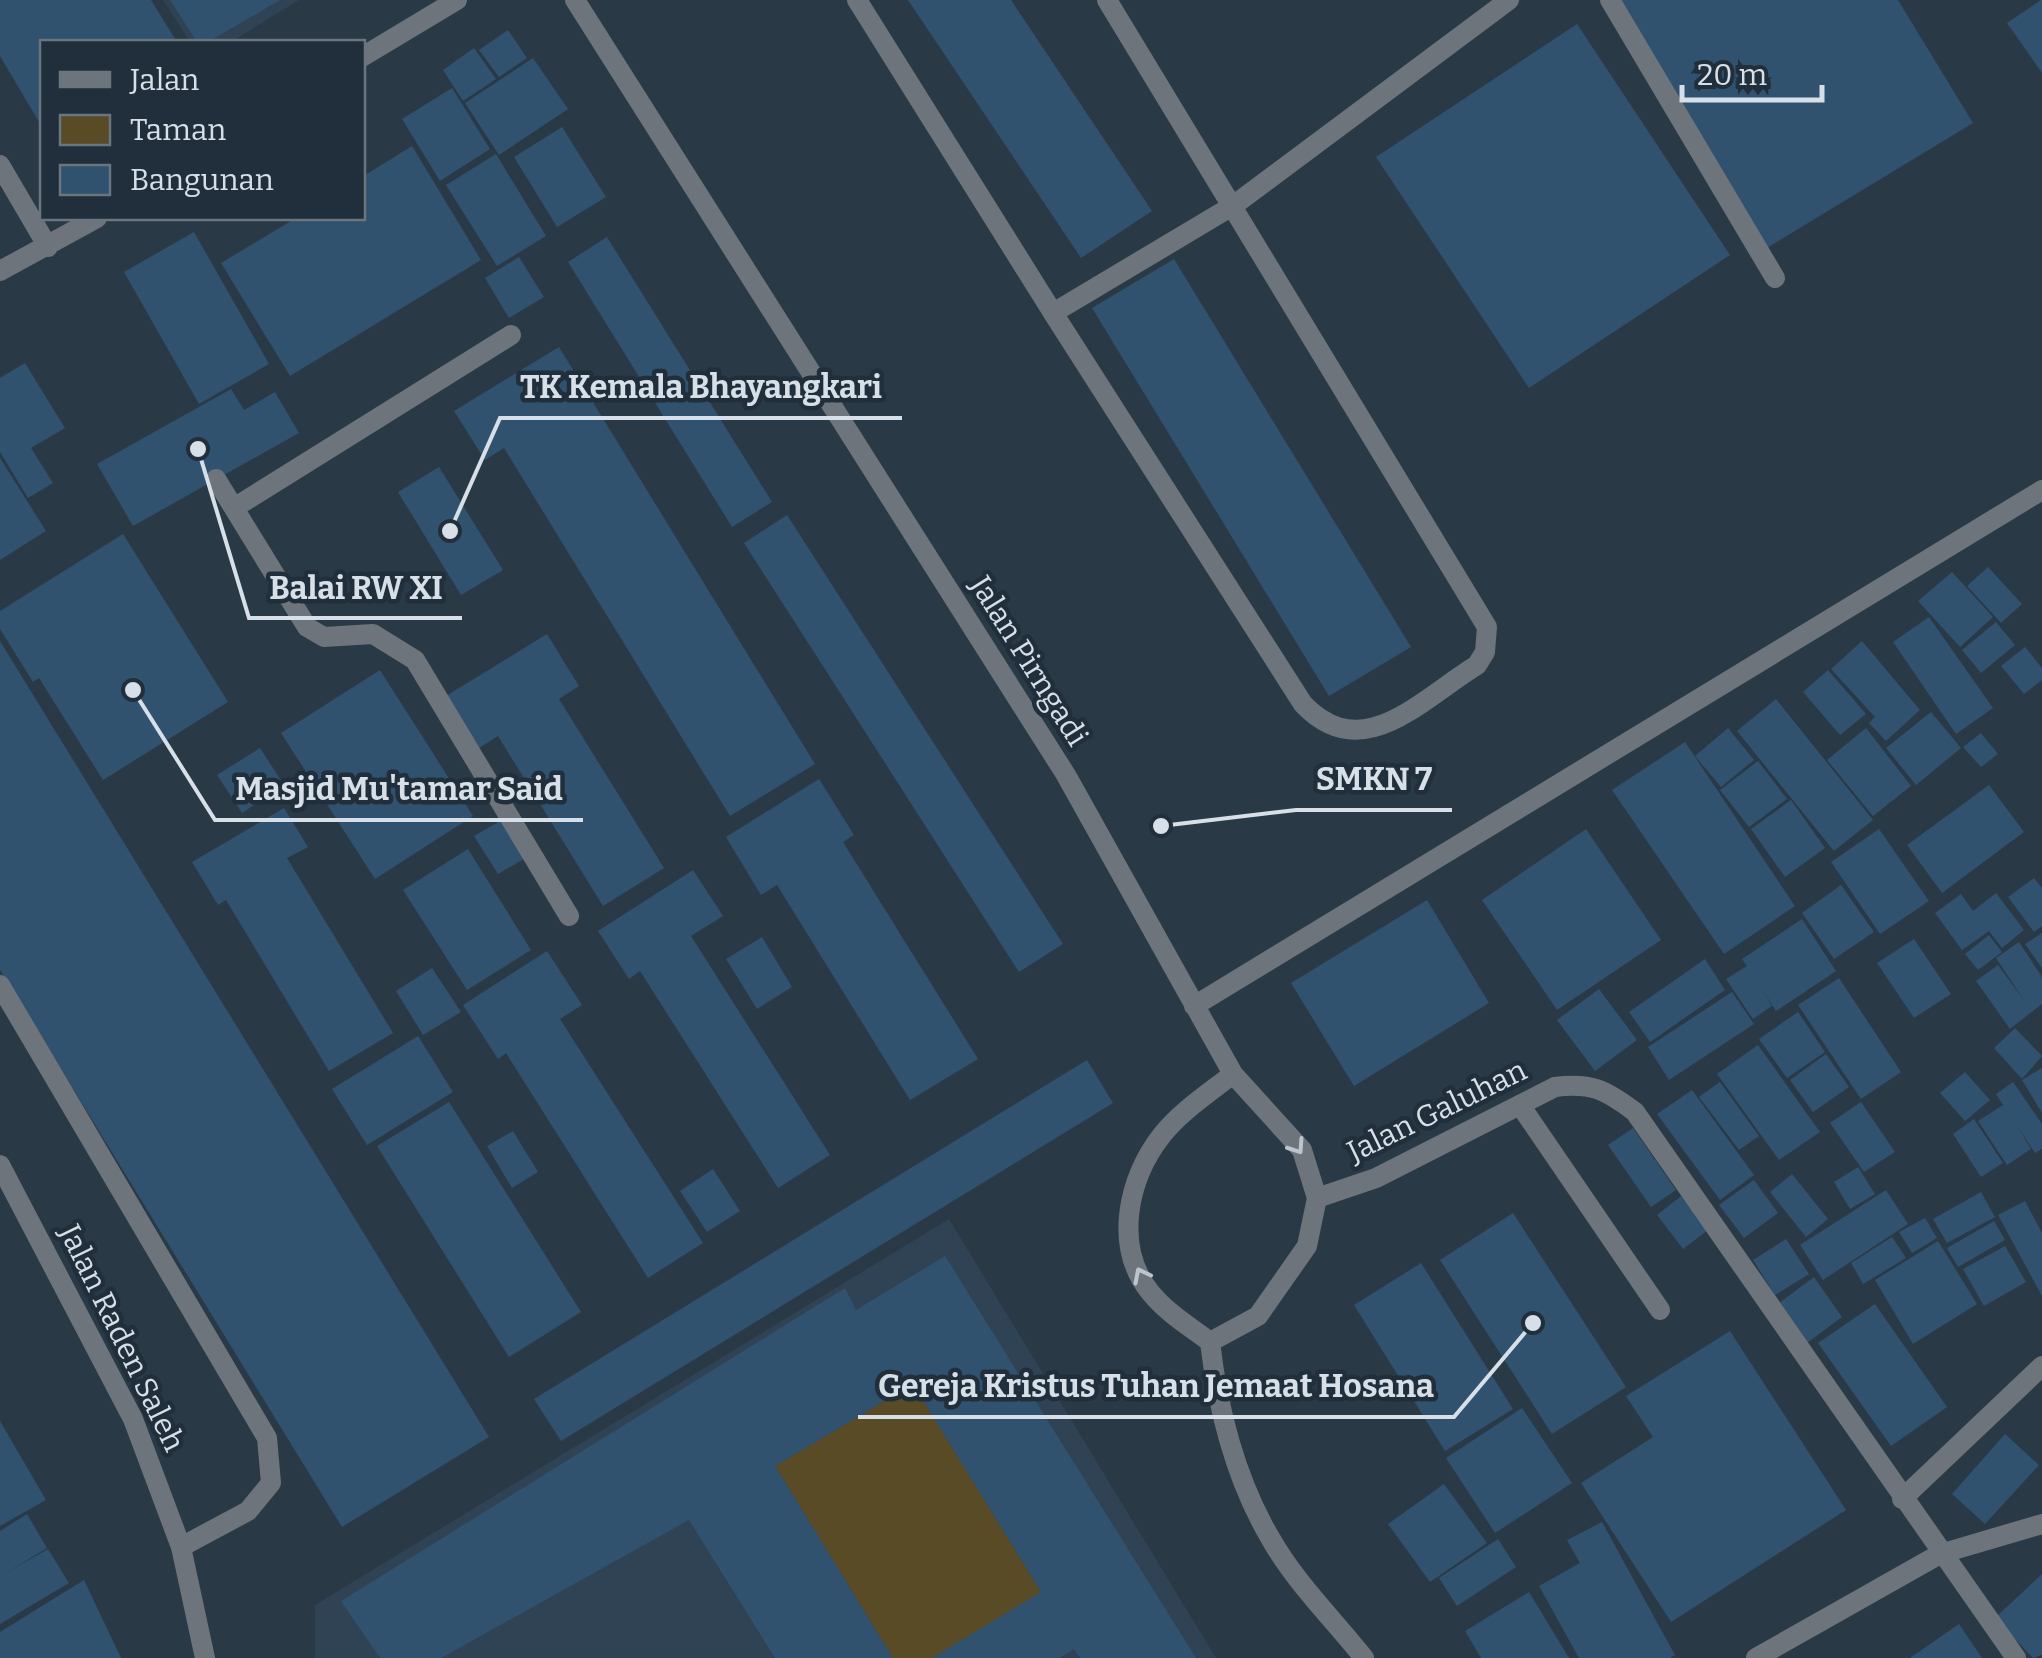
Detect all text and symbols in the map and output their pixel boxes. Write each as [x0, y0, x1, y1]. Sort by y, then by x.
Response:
legend [40, 40, 365, 220]
scale bar [1682, 40, 1822, 102]
text: 20 m [1697, 57, 1768, 93]
text: Jalan [129, 62, 199, 98]
text: Taman [130, 112, 226, 148]
text: Bangunan [130, 162, 274, 198]
callout: TK Kemala Bhayangkari [500, 356, 902, 418]
text: TK Kemala Bhayangkari [520, 368, 882, 406]
callout: Balai RW XI [249, 556, 462, 618]
text: Balai RW XI [269, 569, 443, 607]
street label: Jalan Pirngadi [962, 569, 1096, 753]
callout: SMKN 7 [1296, 748, 1452, 810]
callout: Masjid Mu'tamar Said [215, 758, 583, 820]
text: SMKN 7 [1316, 760, 1432, 798]
text: Masjid Mu'tamar Said [235, 770, 563, 808]
street label: Jalan Galuhan [1341, 1052, 1532, 1170]
one-way arrow [1284, 1136, 1303, 1154]
street label: Jalan Raden Saleh [51, 1218, 193, 1457]
one-way arrow [1133, 1267, 1153, 1285]
callout: Gereja Kristus Tuhan Jemaat Hosana [858, 1355, 1454, 1417]
text: Gereja Kristus Tuhan Jemaat Hosana [878, 1367, 1434, 1405]

